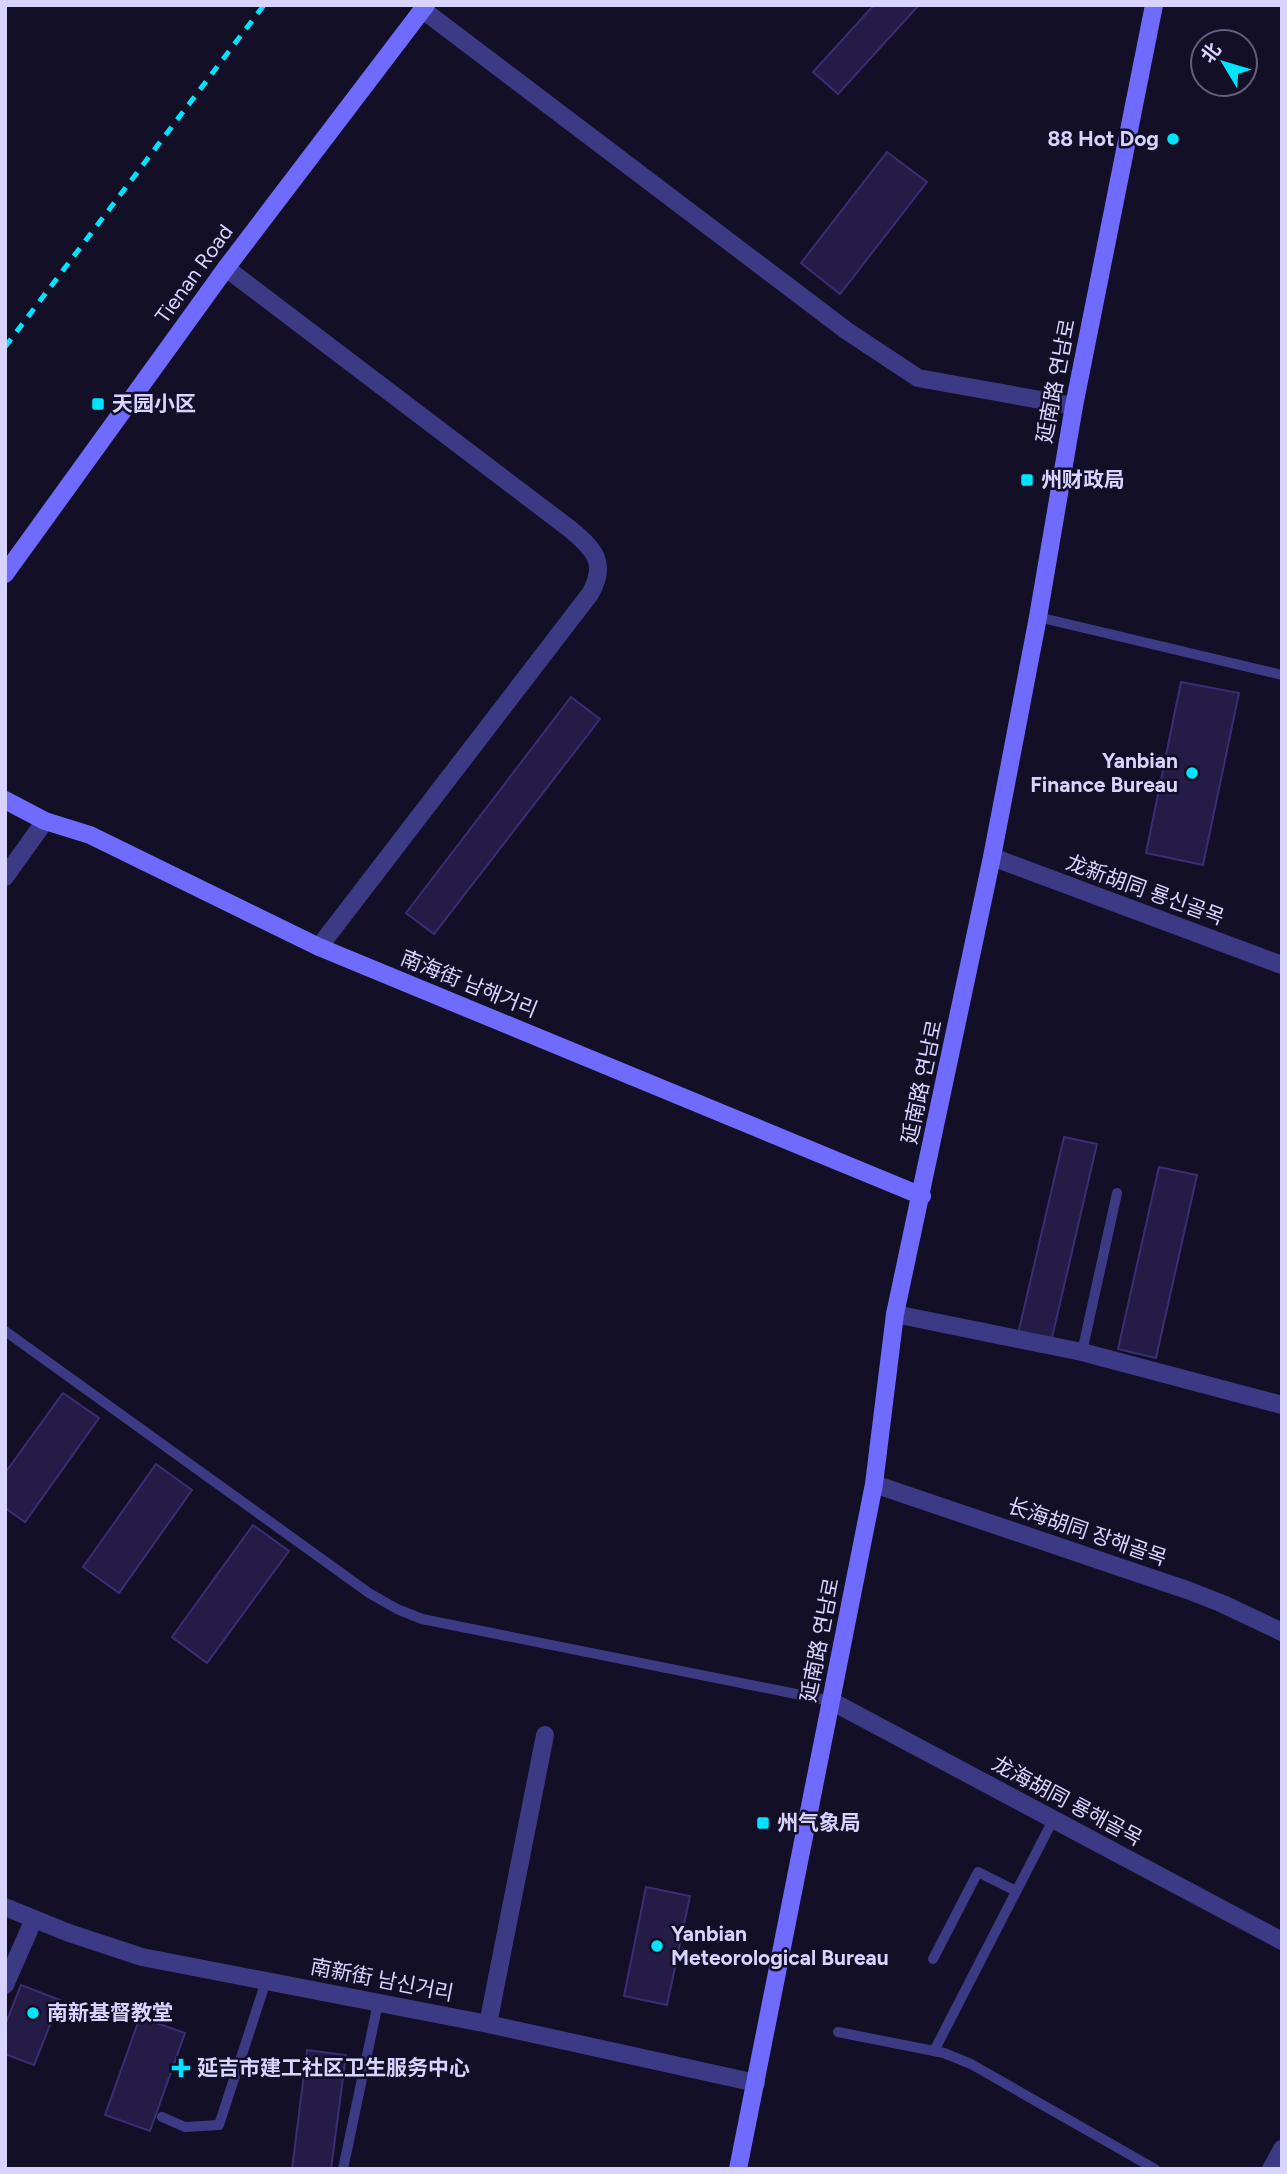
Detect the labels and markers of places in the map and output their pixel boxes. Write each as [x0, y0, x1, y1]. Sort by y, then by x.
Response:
place label: 88 Hot Dog [1047, 126, 1159, 151]
marker: 88 Hot Dog [1165, 131, 1181, 147]
place label: 天园小区 [112, 391, 196, 416]
marker: 天园小区 [90, 396, 106, 412]
place label: 州财政局 [1041, 467, 1125, 492]
marker: 州财政局 [1019, 472, 1035, 488]
place label: Yanbian Finance Bureau [1030, 748, 1178, 797]
marker: Yanbian Finance Bureau [1184, 765, 1200, 781]
place label: 州气象局 [777, 1810, 861, 1835]
marker: 州气象局 [755, 1815, 771, 1831]
place label: Yanbian Meteorological Bureau [671, 1921, 889, 1970]
marker: Yanbian Meteorological Bureau [649, 1938, 665, 1954]
place label: 南新基督教堂 [47, 2000, 173, 2025]
marker: 南新基督教堂 [25, 2005, 41, 2021]
place label: 延吉市建工社区卫生服务中心 [197, 2055, 470, 2080]
marker: 延吉市建工社区卫生服务中心 [171, 2058, 191, 2078]

